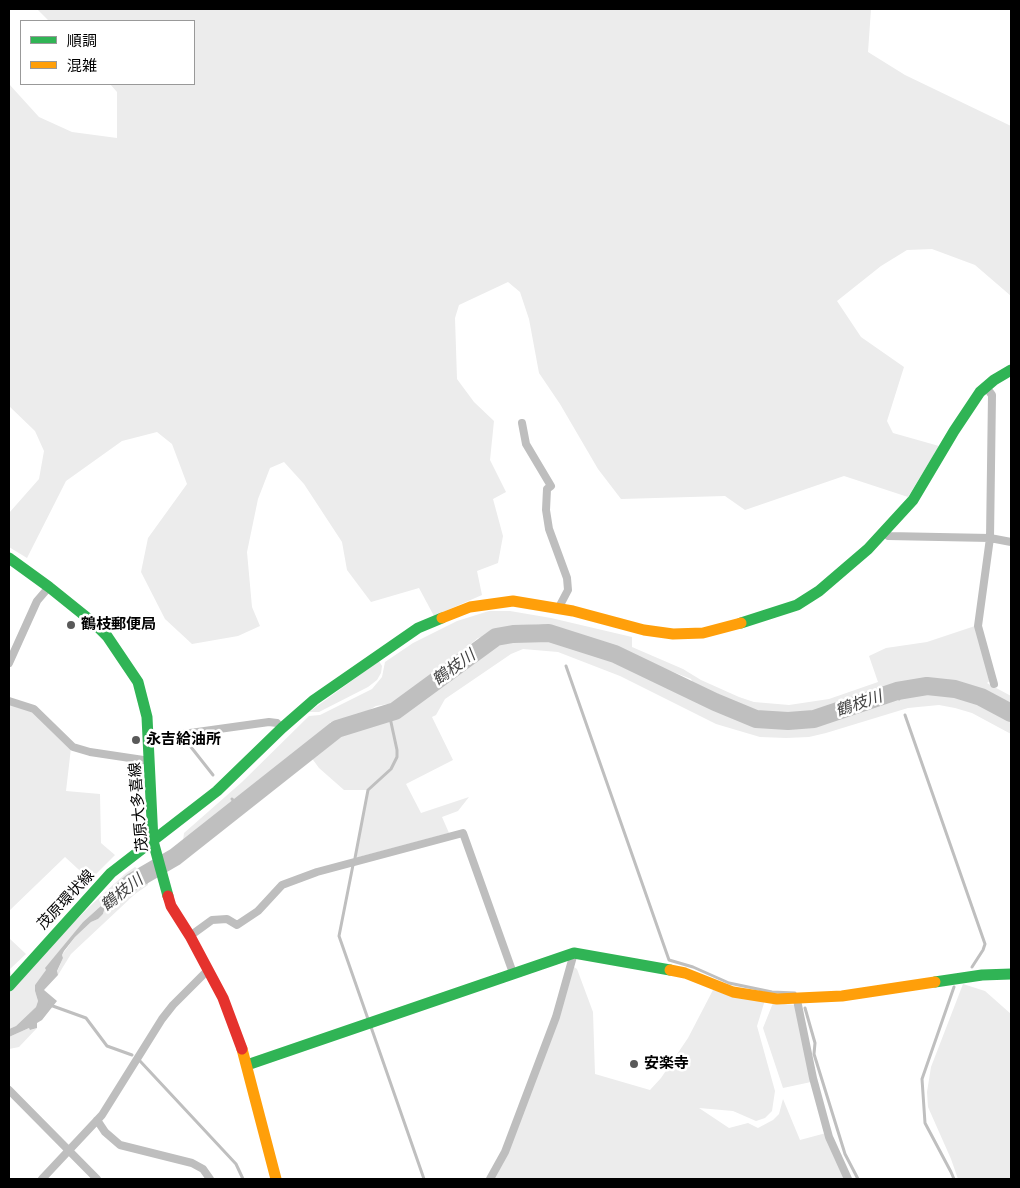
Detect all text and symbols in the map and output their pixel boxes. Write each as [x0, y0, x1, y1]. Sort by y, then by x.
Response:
legend [20, 20, 195, 85]
text: 順調 [67, 31, 97, 50]
text: 混雑 [67, 56, 97, 75]
place label: 鶴枝郵便局 [81, 616, 156, 634]
marker: 鶴枝郵便局 [65, 619, 77, 631]
water label: 鶴枝川 [429, 646, 479, 690]
water label: 鶴枝川 [833, 687, 885, 721]
place label: 永吉給油所 [146, 731, 221, 749]
marker: 永吉給油所 [130, 734, 142, 746]
street label: 茂原大多喜線 [126, 761, 152, 853]
street label: 茂原環状線 [34, 866, 98, 934]
water label: 鶴枝川 [97, 871, 147, 915]
place label: 安楽寺 [644, 1055, 689, 1073]
marker: 安楽寺 [628, 1058, 640, 1070]

